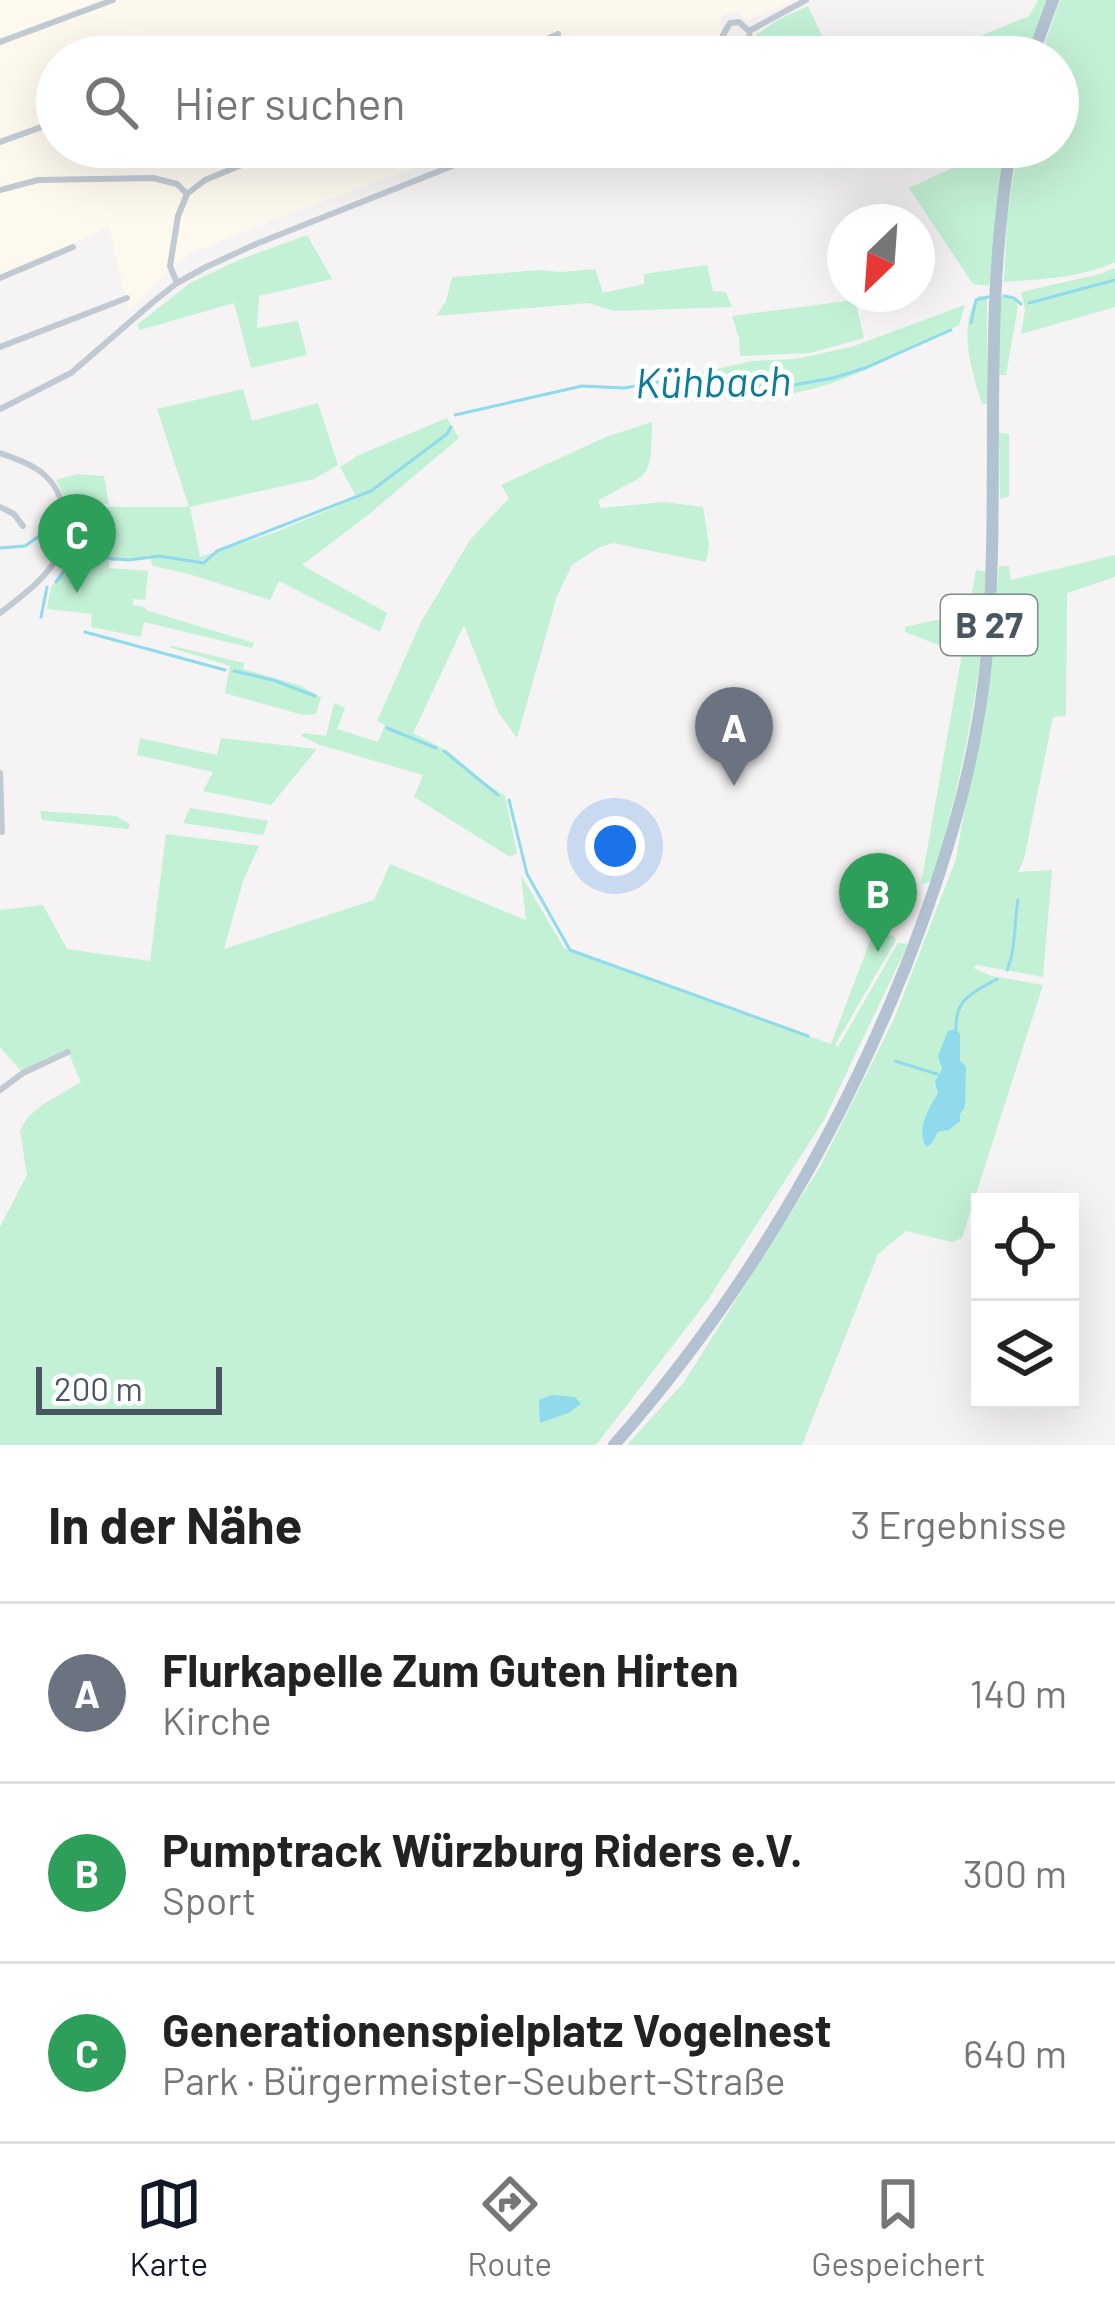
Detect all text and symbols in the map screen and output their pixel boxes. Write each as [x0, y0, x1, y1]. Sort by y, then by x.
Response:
search box [36, 36, 1079, 168]
icon: search [78, 69, 144, 135]
text: Hier suchen [174, 75, 406, 129]
north arrow [827, 204, 935, 312]
water label: Kühbach [634, 354, 792, 406]
pin: C [38, 494, 116, 593]
road number: B 27 [941, 595, 1037, 655]
pin: A [695, 687, 773, 786]
your location [585, 816, 645, 876]
pin: B [839, 853, 917, 952]
map controls [971, 1193, 1079, 1409]
button: locate [971, 1193, 1079, 1301]
button: layers [971, 1301, 1079, 1409]
scale bar [36, 1361, 222, 1414]
text: 200 m [54, 1368, 143, 1408]
text: In der Nähe [48, 1493, 302, 1554]
text: 3 Ergebnisse [850, 1500, 1067, 1547]
text: Flurkapelle Zum Guten Hirten [162, 1642, 739, 1696]
text: A [74, 1669, 100, 1716]
text: 140 m [970, 1669, 1067, 1716]
text: Kirche [162, 1696, 272, 1743]
text: Pumptrack Würzburg Riders e.V. [162, 1822, 802, 1876]
text: B [75, 1849, 99, 1896]
text: 300 m [963, 1849, 1067, 1896]
text: Sport [162, 1876, 256, 1923]
text: Generationenspielplatz Vogelnest [162, 2002, 832, 2056]
text: C [75, 2029, 99, 2076]
text: 640 m [963, 2029, 1067, 2076]
text: Park · Bürgermeister-Seubert-Straße [162, 2056, 786, 2103]
tab: Karte [130, 2171, 208, 2283]
tab: Route [467, 2171, 552, 2283]
tab: Gespeichert [811, 2171, 985, 2283]

